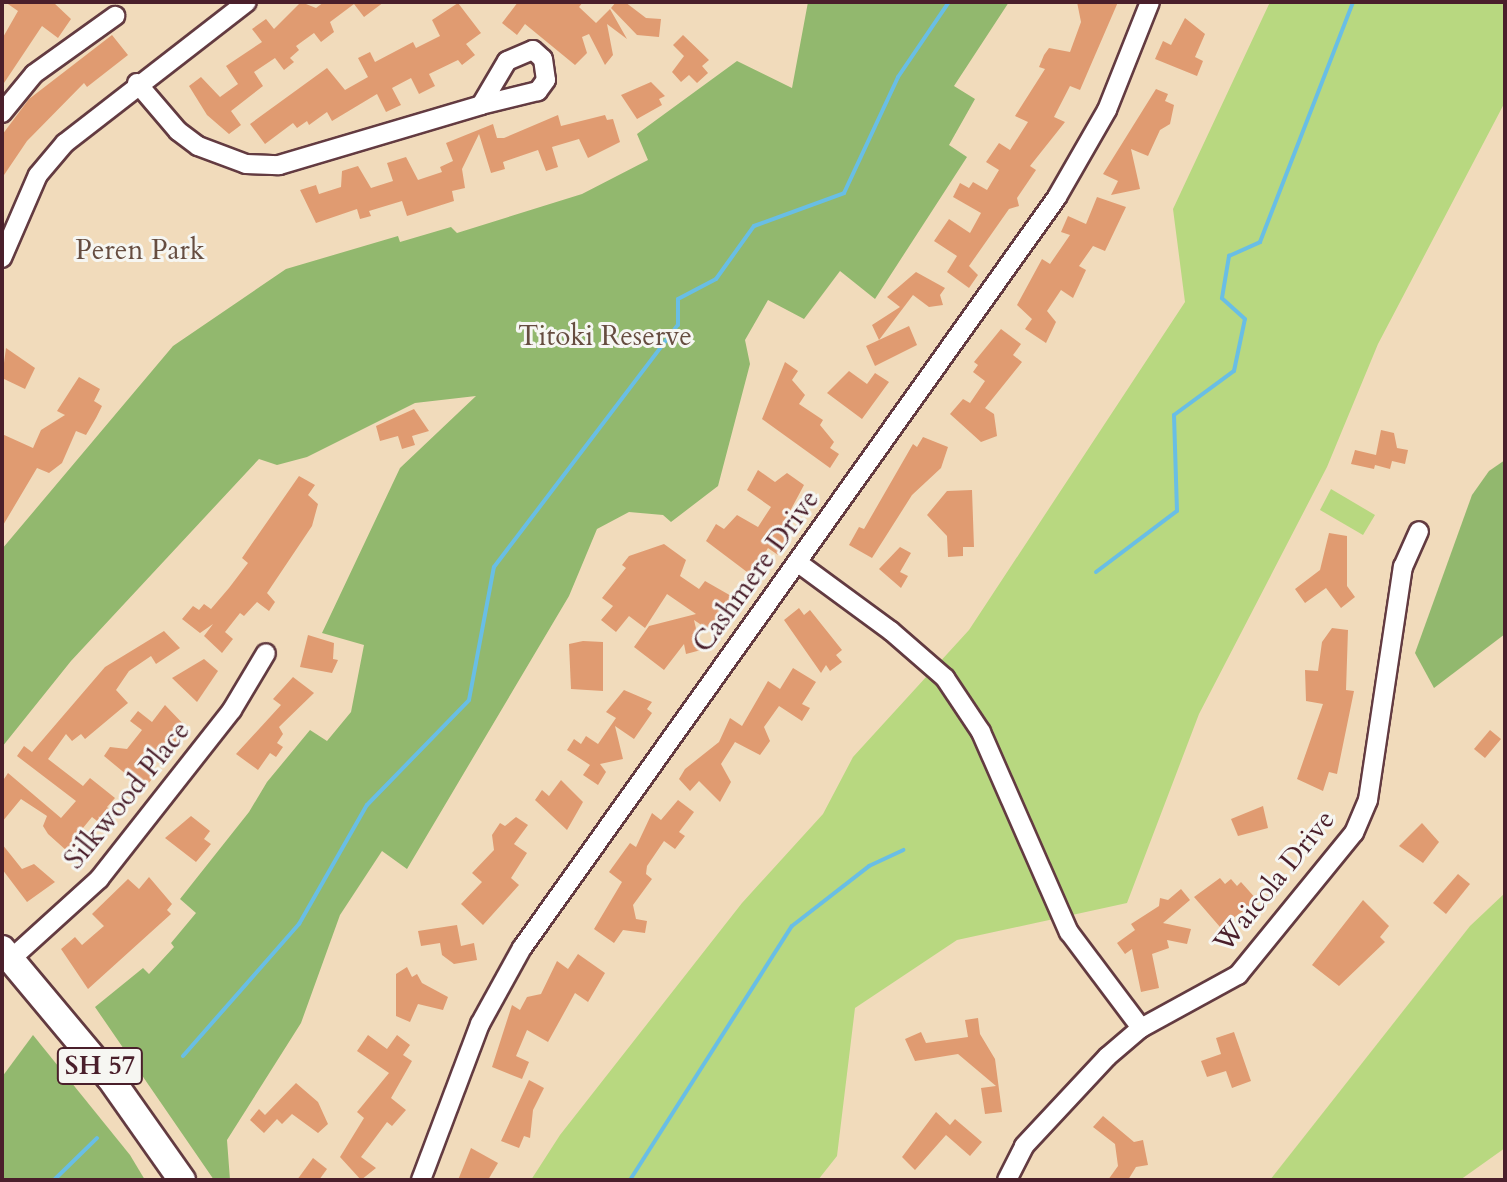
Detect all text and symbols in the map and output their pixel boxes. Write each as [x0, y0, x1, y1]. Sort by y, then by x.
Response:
park label: Peren Park [75, 233, 205, 267]
park label: Titoki Reserve [518, 319, 692, 353]
street label: Cashmere Drive [686, 483, 826, 659]
street label: Silkwood Place [57, 714, 197, 876]
street label: Waicola Drive [1206, 803, 1342, 959]
road number: SH 57 [56, 1044, 144, 1088]

